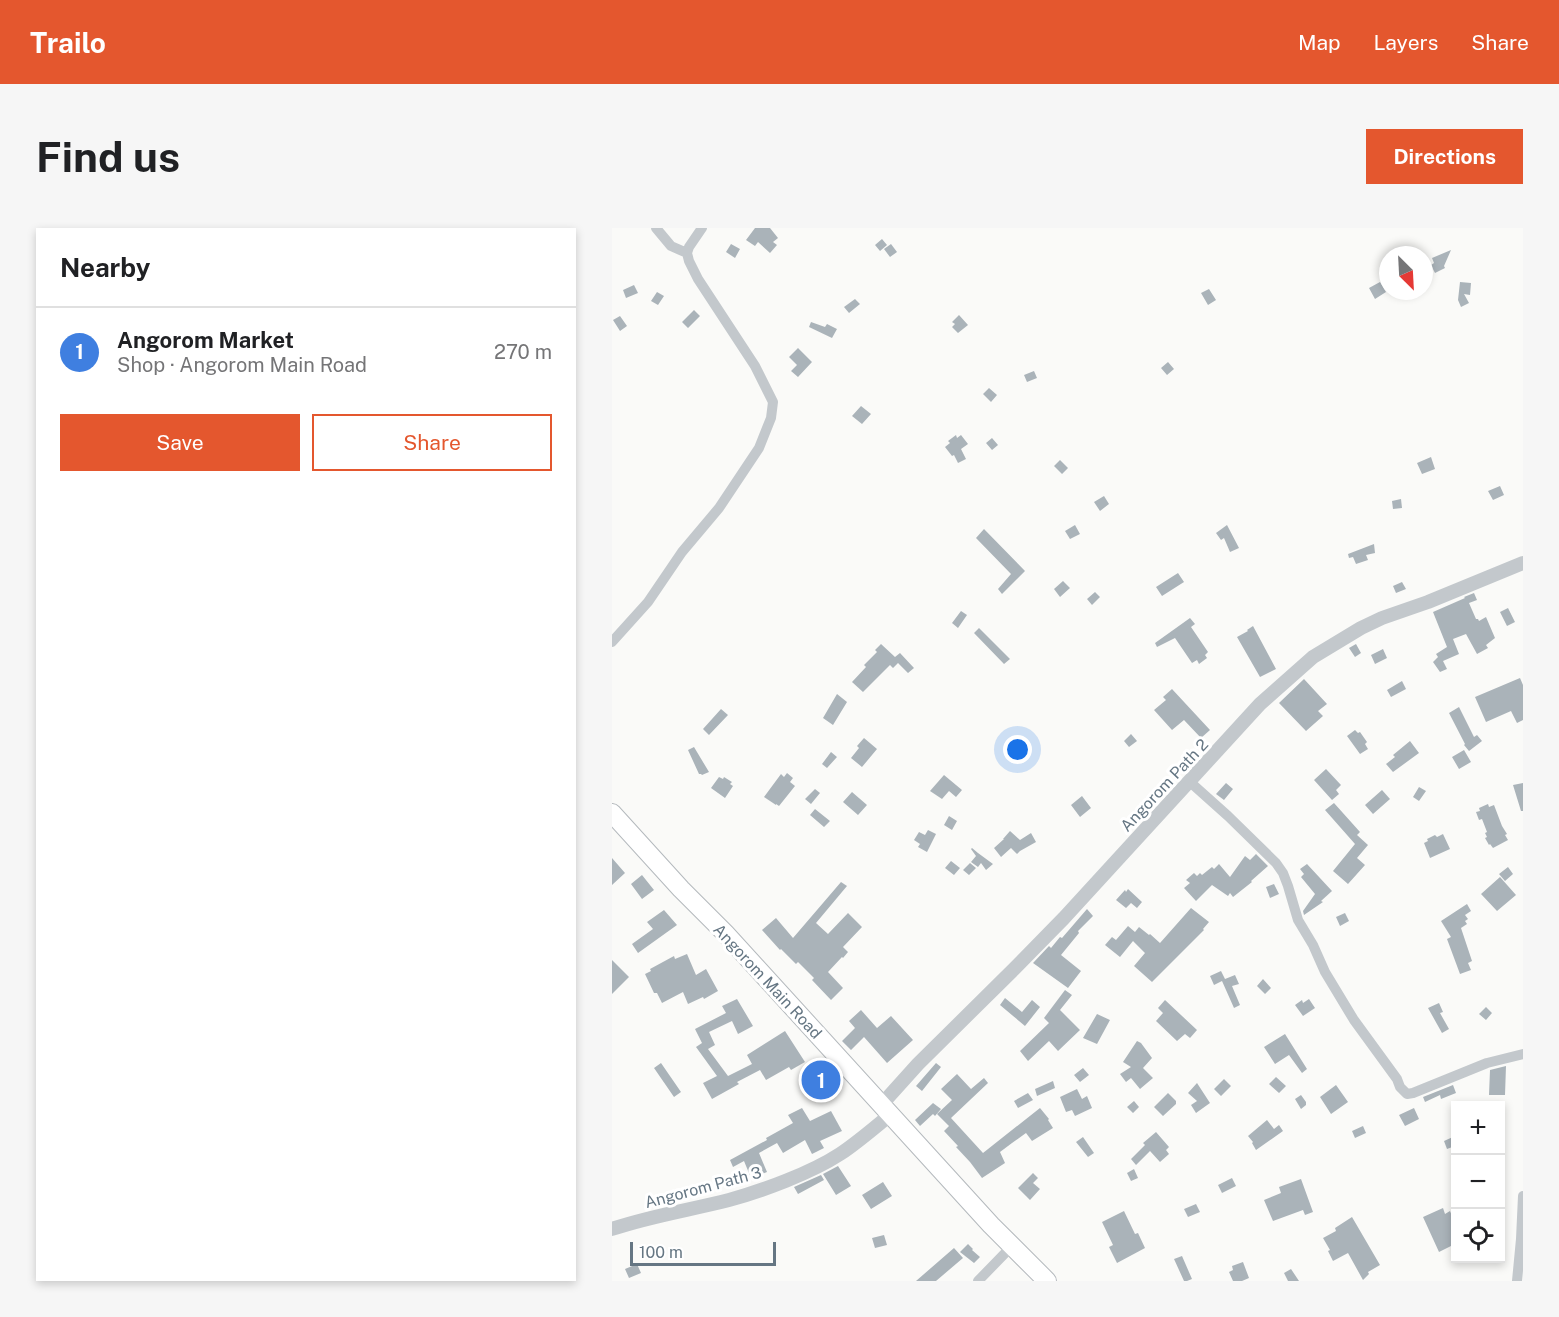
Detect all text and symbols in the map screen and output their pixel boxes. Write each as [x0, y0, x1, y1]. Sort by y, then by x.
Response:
text: Trailo [30, 26, 106, 59]
text: Map [1298, 30, 1341, 55]
text: Layers [1374, 30, 1438, 55]
text: Share [1471, 30, 1529, 55]
button: Directions [1366, 129, 1523, 184]
text: Find us [36, 132, 180, 181]
north arrow [1379, 246, 1433, 300]
text: Nearby [60, 252, 150, 283]
text: Angorom Market [117, 327, 294, 353]
text: 1 [75, 340, 84, 364]
text: 270 m [494, 340, 552, 364]
text: Shop · Angorom Main Road [117, 353, 367, 377]
button: Save [60, 414, 300, 471]
button: Share [312, 414, 552, 471]
your location [1003, 735, 1032, 764]
street label: Angorom Path 2 [1117, 735, 1212, 836]
street label: Angorom Main Road [709, 920, 826, 1043]
pin: 1 [802, 1058, 840, 1102]
map controls [1451, 1101, 1505, 1263]
button: + [1451, 1101, 1505, 1155]
button: − [1451, 1155, 1505, 1209]
street label: Angorom Path 3 [643, 1163, 764, 1212]
button: locate [1451, 1209, 1505, 1263]
scale bar [630, 1239, 776, 1266]
text: 100 m [639, 1243, 683, 1262]

